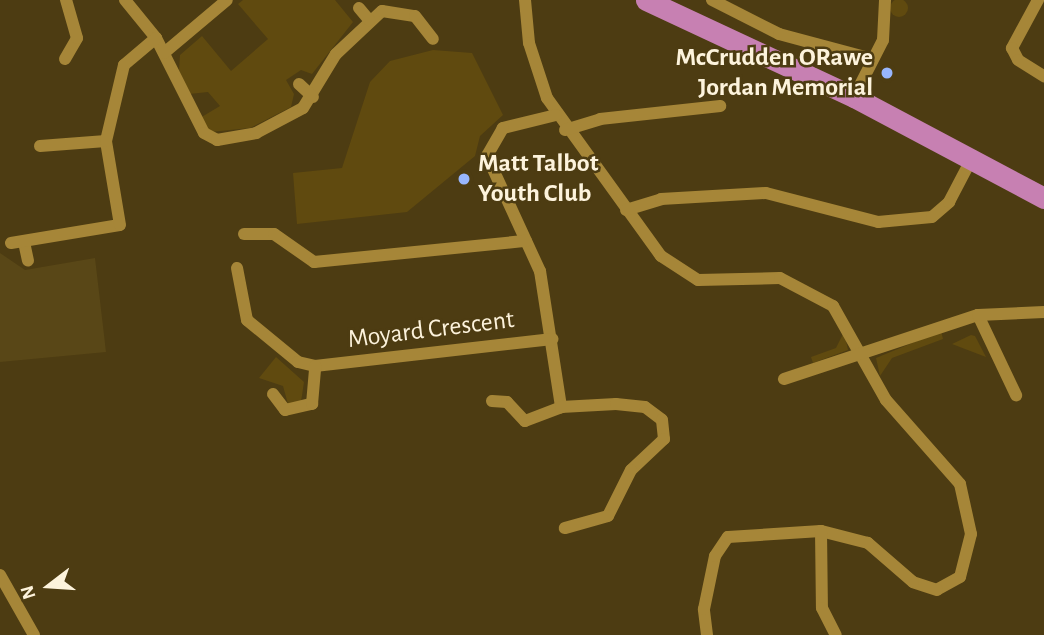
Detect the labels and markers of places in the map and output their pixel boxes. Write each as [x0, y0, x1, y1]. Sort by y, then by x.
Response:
place label: McCrudden ORawe Jordan Memorial [676, 42, 873, 104]
marker: McCrudden ORawe Jordan Memorial [879, 65, 895, 81]
place label: Matt Talbot Youth Club [478, 148, 598, 210]
marker: Matt Talbot Youth Club [456, 171, 472, 187]

